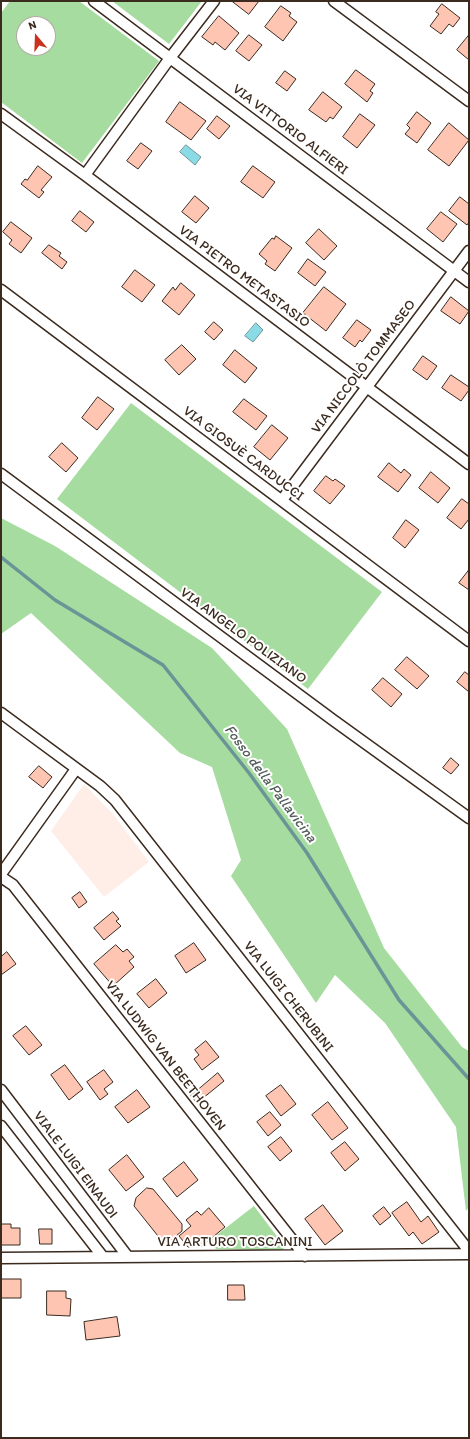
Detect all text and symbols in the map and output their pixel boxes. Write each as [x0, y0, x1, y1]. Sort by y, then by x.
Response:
north arrow [16, 16, 56, 56]
text: N [27, 18, 38, 32]
street label: VIA VITTORIO ALFIERI [229, 81, 351, 179]
street label: VIA PIETRO METASTASIO [175, 222, 313, 332]
street label: VIA NICCOLÒ TOMMASEO [308, 297, 420, 437]
street label: VIA GIOSUÈ CARDUCCI [179, 403, 307, 505]
street label: VIA ANGELO POLIZIANO [176, 584, 310, 688]
water label: Fosso della Pallavicina [220, 722, 320, 846]
street label: VIA LUIGI CHERUBINI [239, 938, 337, 1056]
street label: VIA LUDWIG VAN BEETHOVEN [101, 978, 229, 1134]
street label: VIALE LUIGI EINAUDI [29, 1108, 121, 1222]
street label: VIA ARTURO TOSCANINI [157, 1234, 313, 1250]

